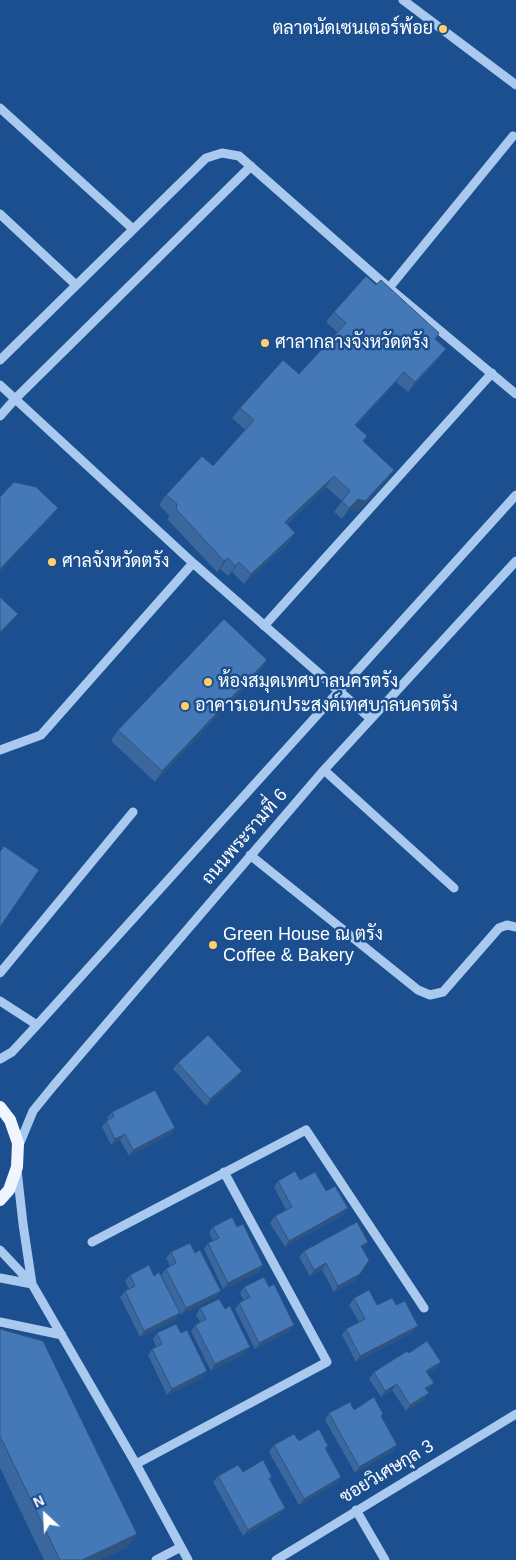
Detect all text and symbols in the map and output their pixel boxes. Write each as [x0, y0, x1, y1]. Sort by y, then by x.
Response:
place label: ตลาดนัดเซนเตอร์พ้อย [272, 18, 433, 40]
marker: ตลาดนัดเซนเตอร์พ้อย [437, 23, 449, 35]
place label: ศาลากลางจังหวัดตรัง [275, 332, 429, 354]
marker: ศาลากลางจังหวัดตรัง [259, 337, 271, 349]
place label: ศาลจังหวัดตรัง [62, 551, 169, 573]
marker: ศาลจังหวัดตรัง [46, 556, 58, 568]
place label: ห้องสมุดเทศบาลนครตรัง [218, 671, 398, 693]
marker: ห้องสมุดเทศบาลนครตรัง [202, 676, 214, 688]
place label: อาคารเอนกประสงค์เทศบาลนครตรัง [195, 695, 458, 717]
marker: อาคารเอนกประสงค์เทศบาลนครตรัง [179, 700, 191, 712]
street label: ถนนพระรามที่ 6 [197, 785, 293, 889]
place label: Green House ณ ตรัง Coffee & Bakery [223, 924, 383, 966]
marker: Green House ณ ตรัง Coffee & Bakery [207, 939, 219, 951]
street label: ซอยวิเศษกุล 3 [336, 1436, 438, 1508]
north arrow [20, 1490, 70, 1540]
text: N [31, 1492, 47, 1511]

